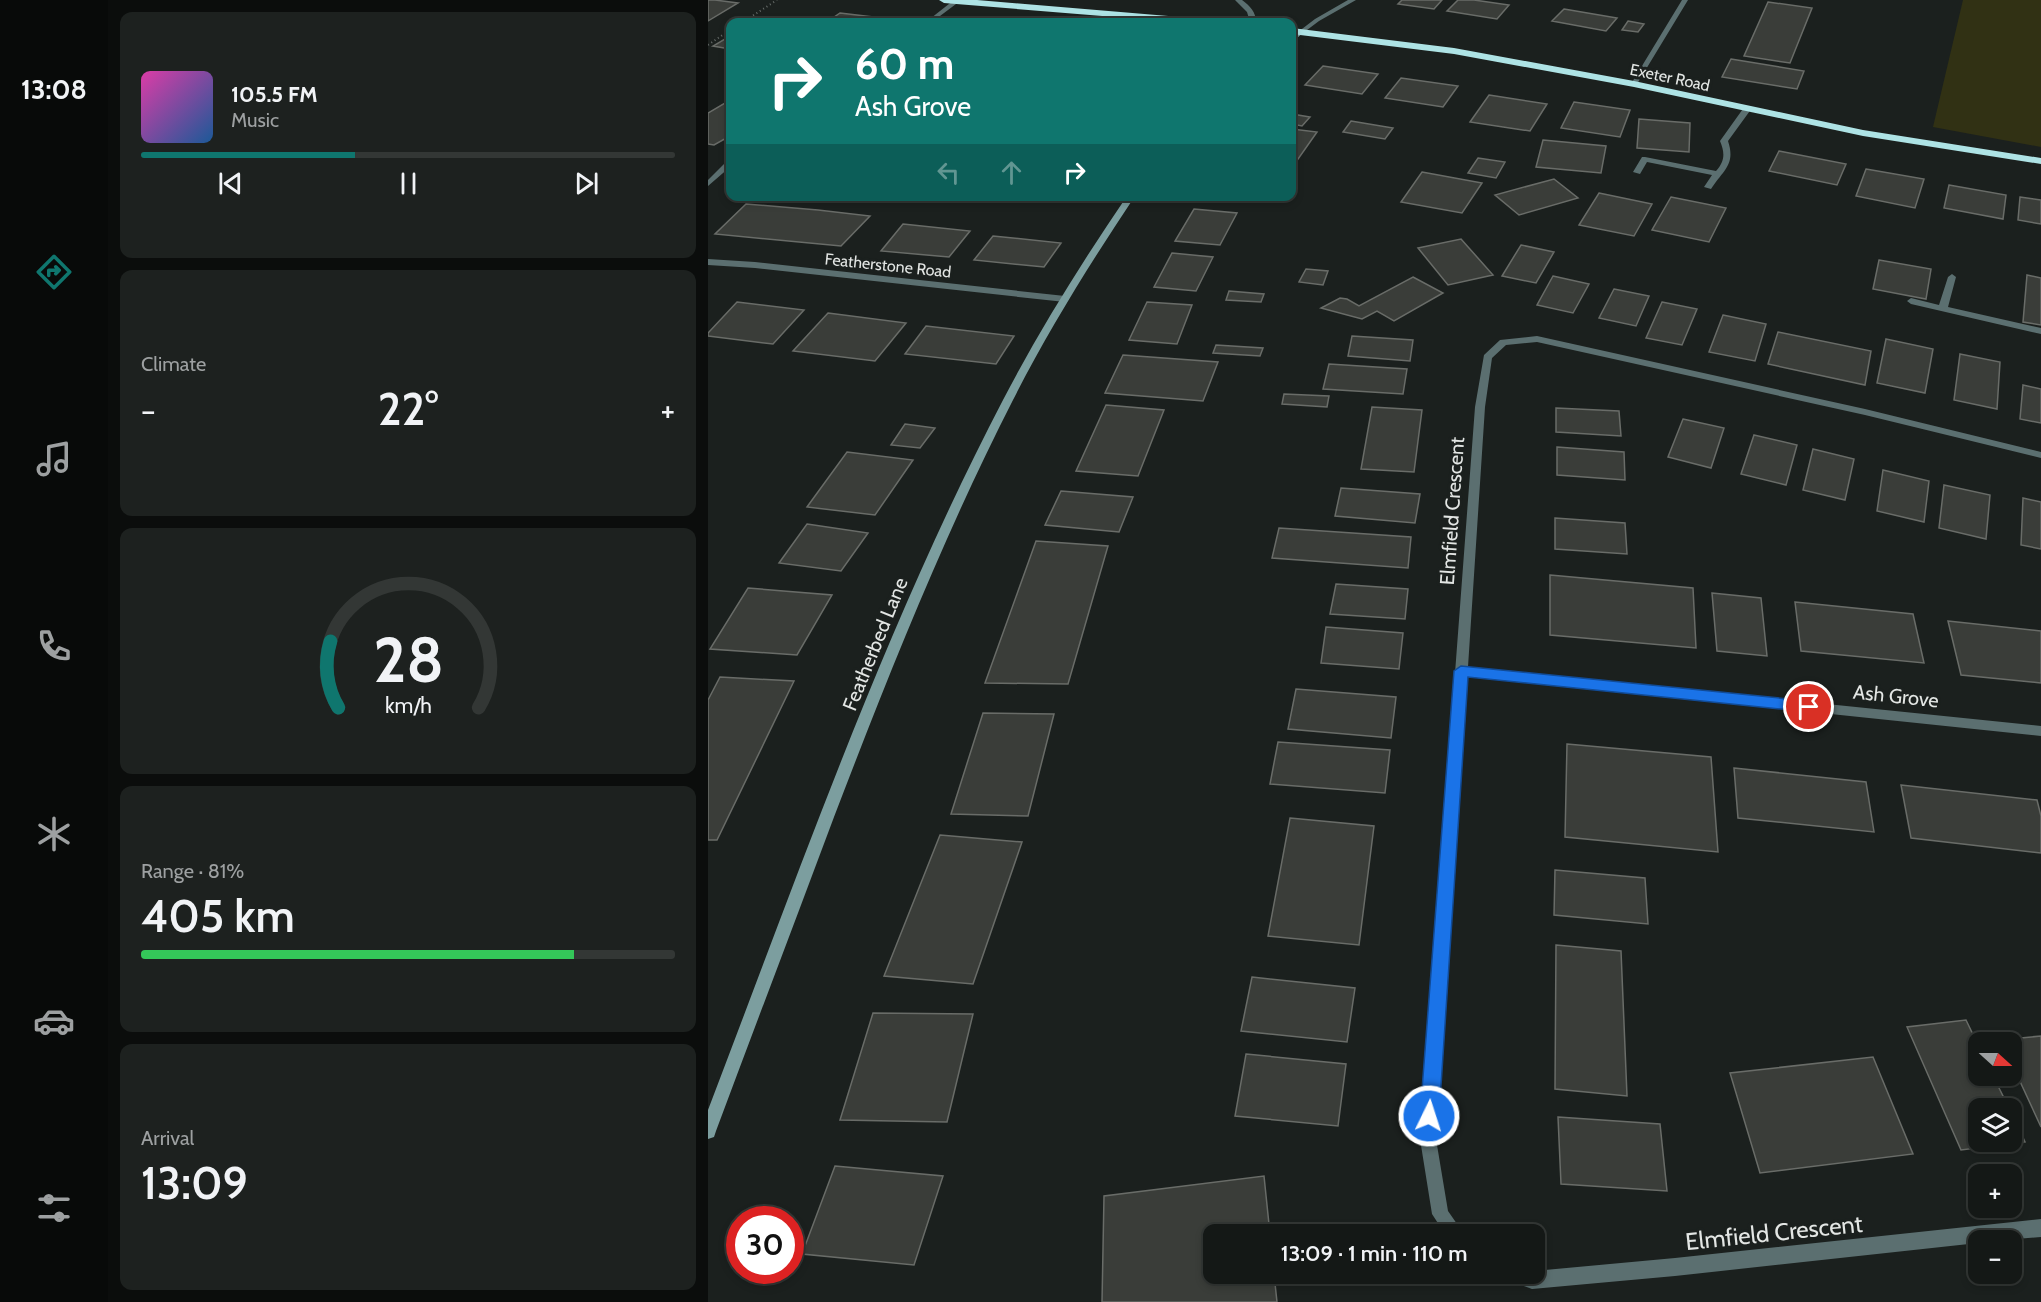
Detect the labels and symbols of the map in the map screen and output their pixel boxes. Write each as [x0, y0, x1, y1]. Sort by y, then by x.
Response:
street label: Exeter Road [1628, 60, 1712, 95]
street label: Featherstone Road [824, 249, 952, 282]
street label: Elmfield Crescent [1435, 436, 1469, 586]
street label: Featherbed Lane [837, 574, 913, 714]
street label: Ash Grove [1852, 680, 1940, 712]
pin [1783, 681, 1834, 732]
north arrow [1968, 1032, 2022, 1086]
position arrow [1397, 1084, 1461, 1148]
speed limit sign: 30 [726, 1206, 804, 1284]
street label: Elmfield Crescent [1684, 1209, 1864, 1256]

